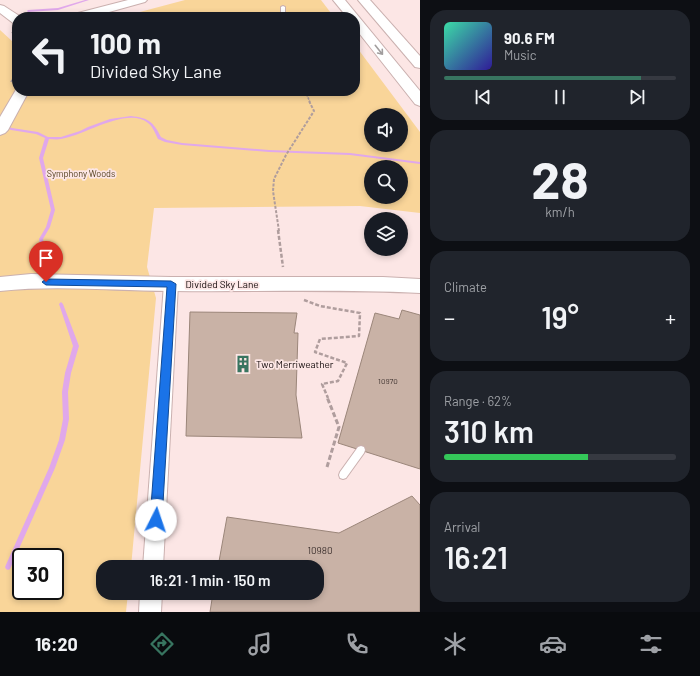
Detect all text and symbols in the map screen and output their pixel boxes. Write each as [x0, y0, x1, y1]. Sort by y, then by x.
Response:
text: 100 m [90, 26, 161, 60]
icon: left [24, 28, 76, 80]
text: 90.6 FM [504, 29, 555, 47]
one-way arrow [375, 45, 384, 56]
text: Music [504, 47, 537, 63]
text: Divided Sky Lane [90, 60, 222, 82]
icon: previous [472, 86, 494, 108]
icon: pause [549, 86, 571, 108]
icon: next [626, 86, 648, 108]
map controls [364, 108, 408, 256]
button: sound [364, 108, 408, 152]
text: 28 [531, 147, 589, 209]
button: search [364, 160, 408, 204]
park label: Symphony Woods [47, 168, 115, 179]
text: km/h [545, 204, 575, 220]
button: layers [364, 212, 408, 256]
pin [29, 241, 63, 282]
icon: arrive [35, 247, 57, 269]
street label: Divided Sky Lane [185, 278, 259, 290]
text: Climate [444, 279, 487, 295]
text: 19° [541, 299, 579, 335]
text: − [444, 304, 455, 330]
text: + [665, 304, 676, 330]
building icon: Two Merriweather [233, 354, 253, 374]
place label: Two Merriweather [256, 358, 334, 370]
house number: 10970 [378, 376, 398, 386]
text: Range · 62% [444, 393, 512, 409]
text: 310 km [444, 413, 534, 449]
position arrow [135, 499, 177, 541]
text: Arrival [444, 519, 480, 535]
text: 16:21 [444, 539, 508, 575]
house number: 10980 [307, 544, 333, 556]
speed limit sign: 30 [12, 548, 64, 600]
text: 16:21 · 1 min · 150 m [150, 571, 270, 589]
icon: directions [148, 630, 176, 658]
icon: music [246, 630, 274, 658]
icon: phone [343, 630, 371, 658]
icon: climate [441, 630, 469, 658]
icon: car [539, 630, 567, 658]
icon: filters [637, 630, 665, 658]
text: 16:20 [35, 633, 78, 655]

